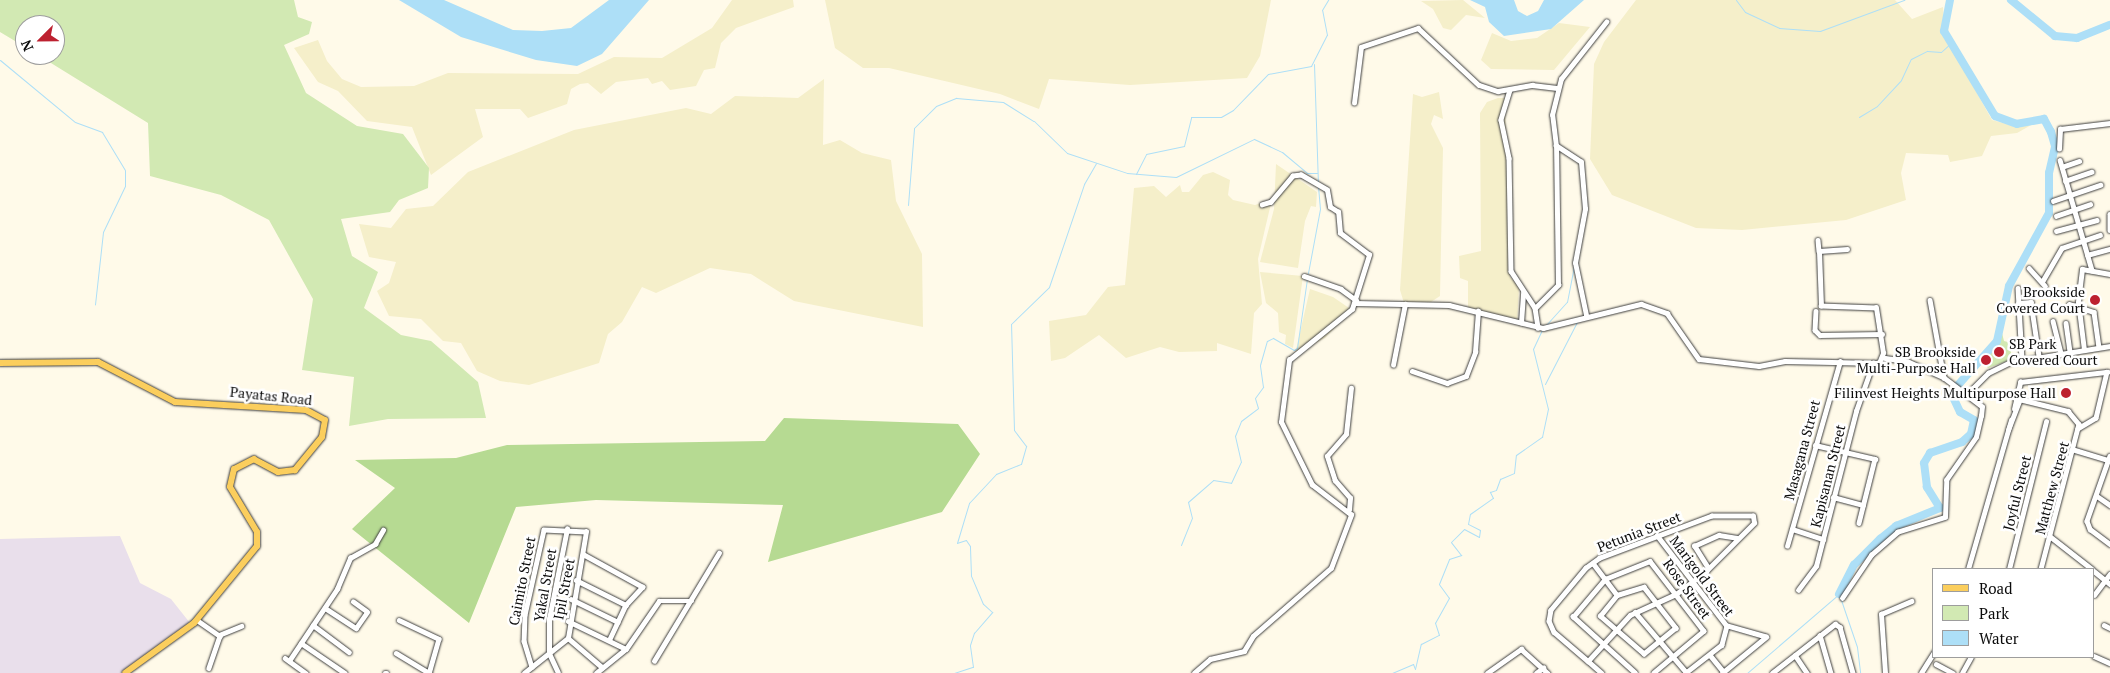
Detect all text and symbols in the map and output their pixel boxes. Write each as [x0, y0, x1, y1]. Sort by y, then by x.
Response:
north arrow [15, 15, 65, 65]
text: N [16, 37, 37, 54]
place label: Brookside Covered Court [1996, 284, 2085, 316]
marker: Brookside Covered Court [2089, 294, 2101, 306]
place label: SB Park Covered Court [2009, 336, 2098, 368]
place label: SB Brookside Multi-Purpose Hall [1857, 344, 1976, 377]
marker: SB Park Covered Court [1993, 346, 2005, 358]
marker: SB Brookside Multi-Purpose Hall [1980, 354, 1992, 366]
street label: Payatas Road [229, 383, 313, 409]
place label: Filinvest Heights Multipurpose Hall [1834, 385, 2056, 401]
marker: Filinvest Heights Multipurpose Hall [2060, 387, 2072, 399]
street label: Masagana Street [1781, 398, 1823, 502]
street label: Kapisanan Street [1807, 423, 1849, 529]
street label: Matthew Street [2031, 440, 2073, 536]
street label: Joyful Street [2000, 454, 2034, 532]
street label: Petunia Street [1595, 508, 1683, 556]
street label: Marigold Street [1666, 532, 1738, 620]
street label: Caimito Street [505, 535, 539, 627]
street label: Yakal Street [530, 547, 560, 623]
street label: Rose Street [1660, 556, 1714, 622]
street label: Ipil Street [550, 557, 578, 621]
legend [1932, 568, 2095, 658]
text: Road [1979, 578, 2012, 598]
text: Park [1979, 603, 2009, 623]
text: Water [1979, 628, 2018, 648]

